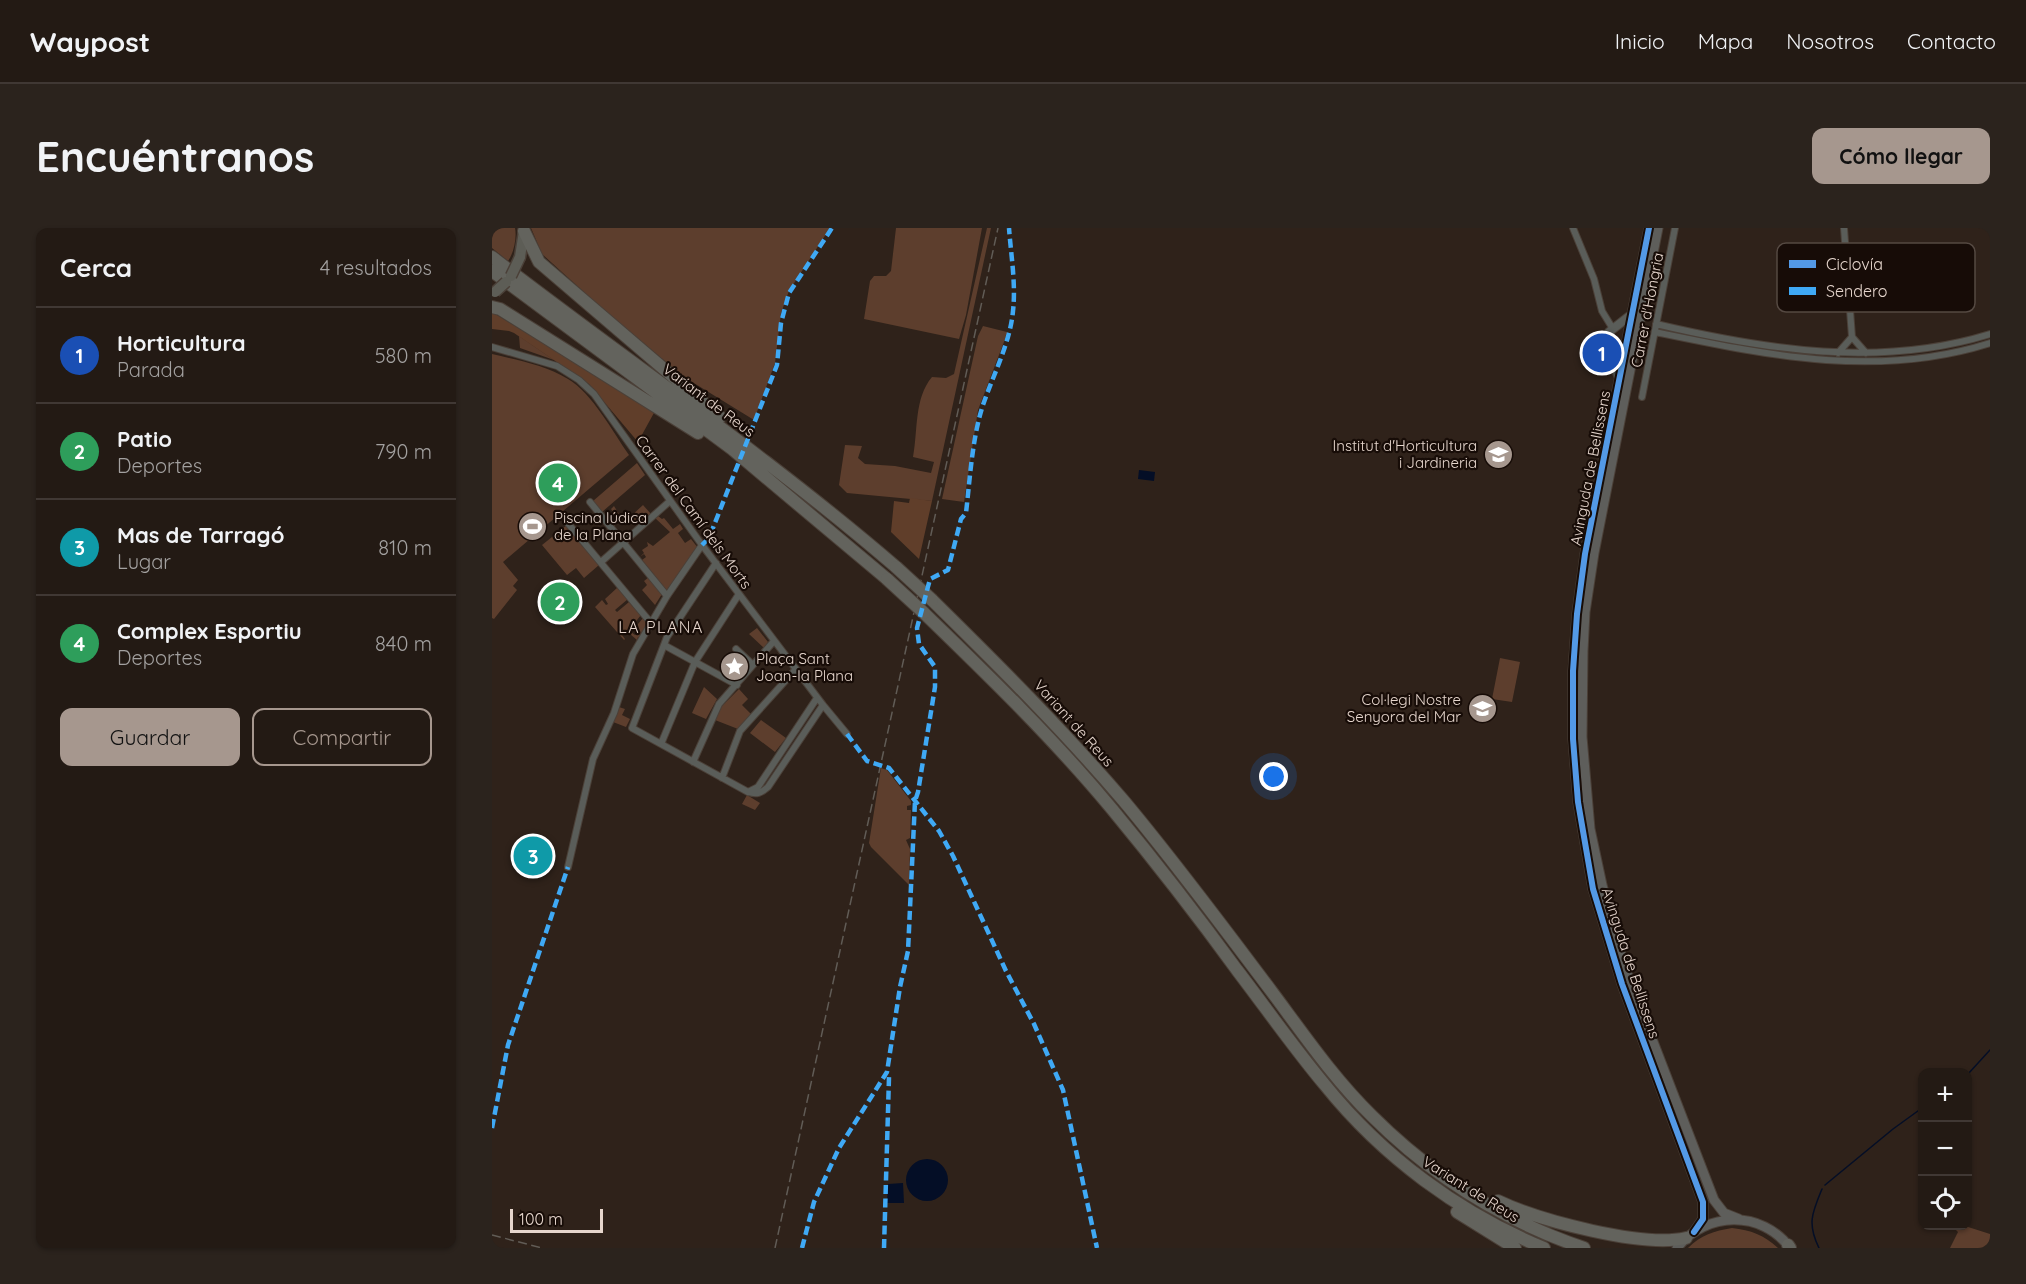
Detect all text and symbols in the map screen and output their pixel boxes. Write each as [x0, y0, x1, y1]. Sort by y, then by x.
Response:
text: Waypost [30, 24, 150, 59]
text: Inicio [1615, 28, 1665, 54]
text: Mapa [1698, 28, 1753, 54]
text: Nosotros [1786, 28, 1874, 54]
text: Contacto [1907, 28, 1996, 54]
button: Cómo llegar [1812, 128, 1990, 184]
text: Encuéntranos [36, 130, 314, 183]
legend [1777, 243, 1975, 312]
text: Cerca [60, 251, 132, 284]
street label: Carrer d'Hongria [1627, 251, 1667, 369]
text: Ciclovía [1826, 254, 1883, 274]
text: 4 resultados [320, 255, 432, 280]
text: Sendero [1826, 281, 1888, 301]
text: Horticultura [117, 329, 246, 357]
pin: 1 [1582, 330, 1622, 376]
text: 1 [76, 343, 83, 368]
text: 580 m [375, 343, 432, 368]
text: Parada [117, 357, 185, 382]
street label: Variant de Reus [659, 359, 759, 441]
street label: Avinguda de Bellissens [1566, 389, 1614, 547]
text: Patio [117, 425, 172, 453]
street label: Carrer del Camí dels Morts [632, 431, 756, 593]
place label: Institut d'Horticultura i Jardineria [1333, 436, 1477, 472]
school or university icon: Institut d'Horticultura i Jardineria [1482, 438, 1514, 470]
text: 2 [74, 439, 85, 464]
text: 790 m [375, 439, 432, 464]
text: Deportes [117, 453, 202, 478]
pin: 4 [538, 460, 578, 506]
place label: Piscina lúdica de la Plana [554, 508, 647, 544]
sports icon: Piscina lúdica de la Plana [517, 510, 549, 542]
text: Mas de Tarragó [117, 521, 284, 549]
text: 3 [74, 535, 85, 560]
text: 810 m [378, 535, 432, 560]
text: Lugar [117, 549, 171, 574]
pin: 2 [540, 580, 580, 625]
text: Complex Esportiu [117, 617, 302, 645]
district label: LA PLANA [618, 617, 704, 637]
text: 4 [74, 631, 85, 656]
text: 840 m [375, 631, 432, 656]
text: Deportes [117, 645, 202, 670]
place label: Plaça Sant Joan-la Plana [756, 649, 853, 685]
place icon: Plaça Sant Joan-la Plana [719, 651, 751, 683]
street label: Variant de Reus [1030, 676, 1118, 770]
place label: Col·legi Nostre Senyora del Mar [1347, 690, 1461, 726]
school or university icon: Col·legi Nostre Senyora del Mar [1466, 692, 1498, 724]
button: Guardar [60, 708, 240, 766]
button: Compartir [252, 708, 432, 766]
your location [1259, 762, 1288, 791]
pin: 3 [514, 834, 552, 878]
street label: Avinguda de Bellissens [1598, 885, 1664, 1041]
map controls [1918, 1068, 1972, 1230]
button: + [1918, 1068, 1972, 1122]
button: − [1918, 1122, 1972, 1176]
street label: Variant de Reus [1419, 1152, 1523, 1226]
button: locate [1918, 1176, 1972, 1230]
scale bar [510, 1206, 603, 1234]
text: 100 m [519, 1209, 563, 1229]

